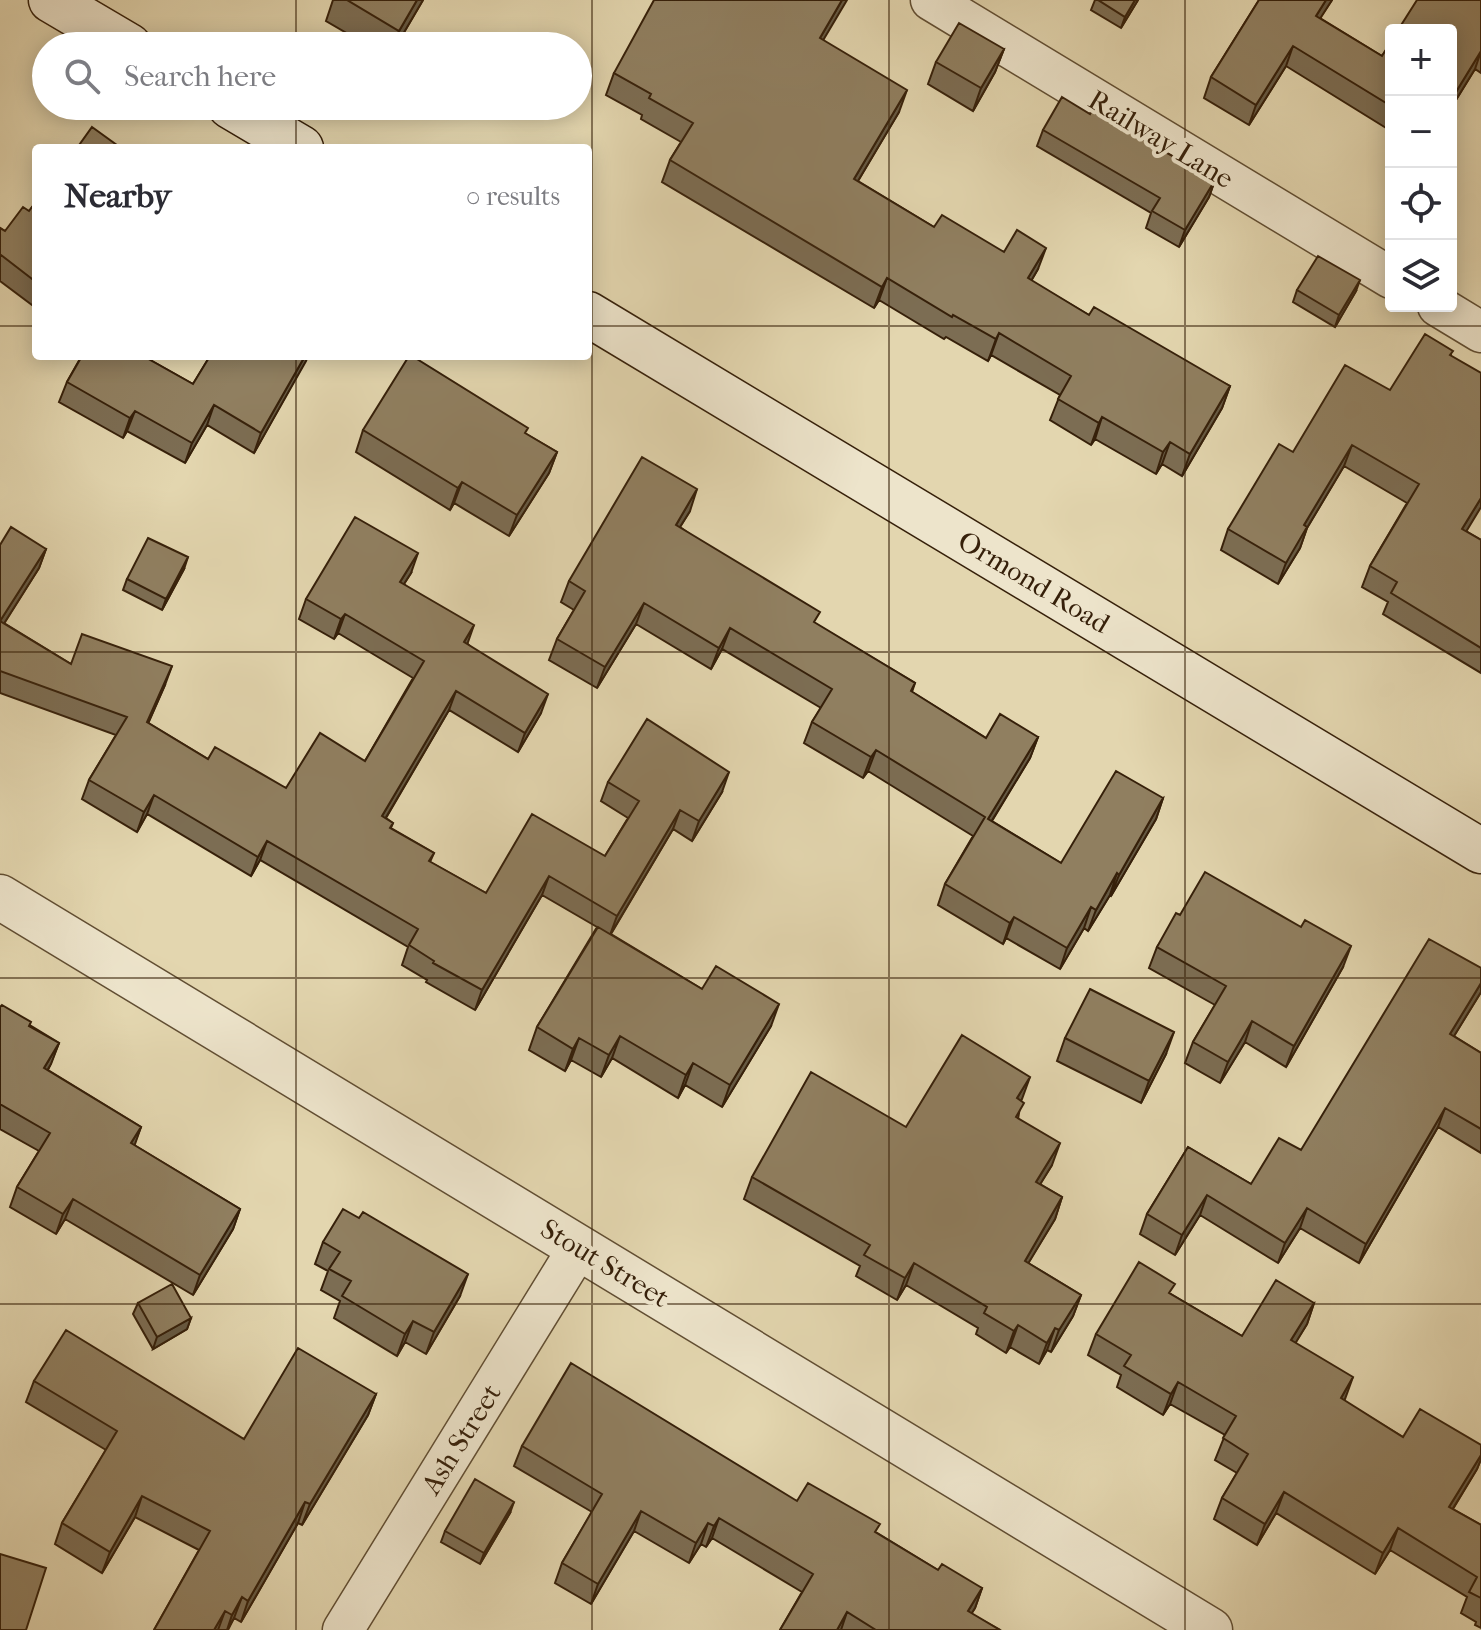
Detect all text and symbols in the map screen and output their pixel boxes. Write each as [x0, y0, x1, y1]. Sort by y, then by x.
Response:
map controls [1385, 24, 1457, 312]
button: + [1385, 24, 1457, 96]
search box [32, 32, 592, 120]
icon: search [60, 54, 104, 98]
text: Search here [124, 59, 276, 94]
street label: Railway Lane [1083, 83, 1240, 195]
button: − [1385, 96, 1457, 168]
button: locate [1385, 168, 1457, 240]
text: Nearby [64, 176, 171, 216]
text: 0 results [466, 181, 560, 212]
button: layers [1385, 240, 1457, 312]
street label: Ormond Road [952, 524, 1116, 641]
street label: Stout Street [535, 1212, 675, 1314]
street label: Ash Street [414, 1378, 508, 1501]

